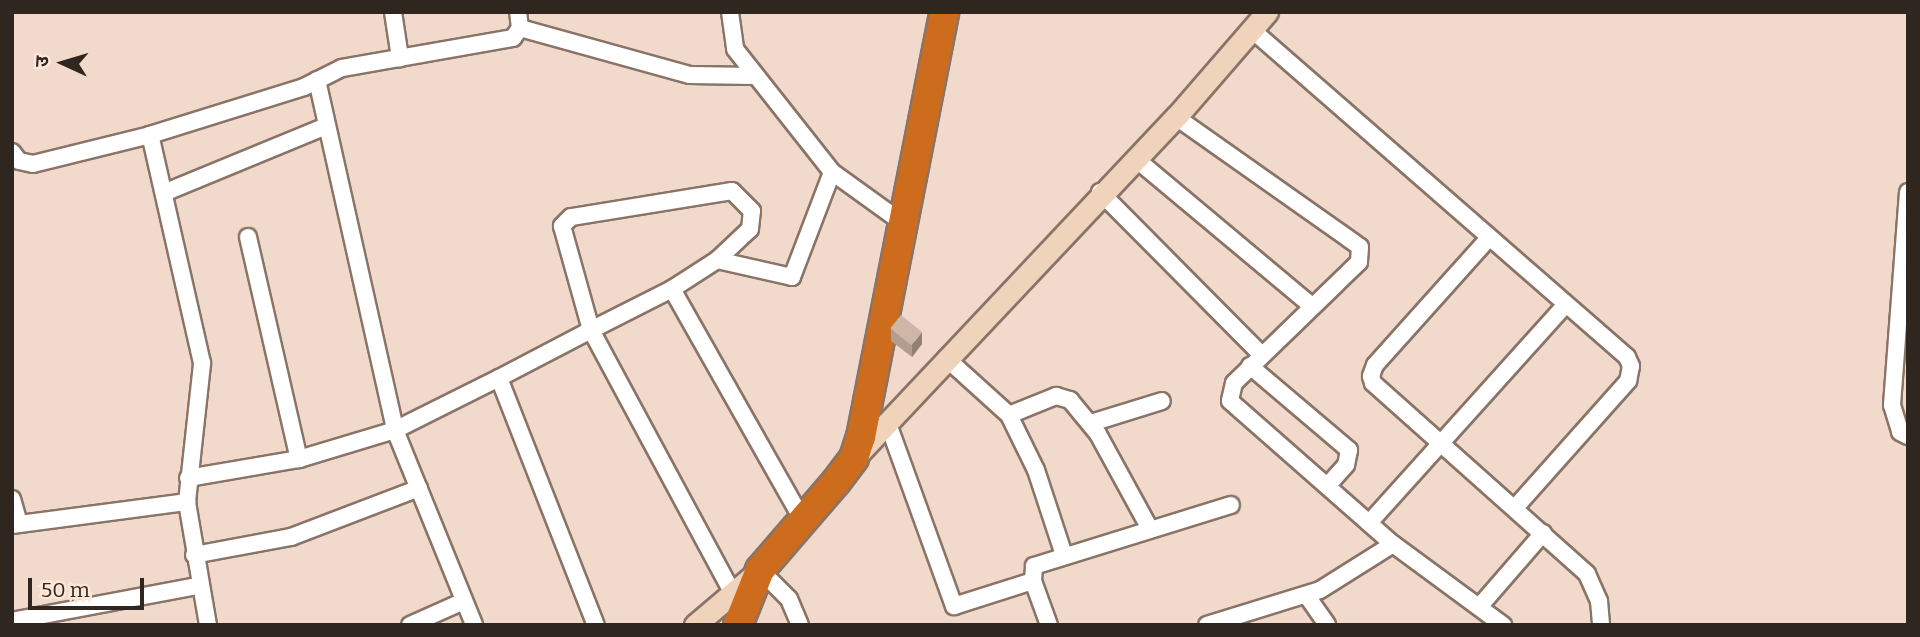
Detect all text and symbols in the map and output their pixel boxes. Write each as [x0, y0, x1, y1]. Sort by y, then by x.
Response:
north arrow [28, 28, 98, 98]
text: उ [30, 55, 53, 68]
scale bar [32, 564, 147, 608]
text: 50 m [41, 577, 90, 603]

